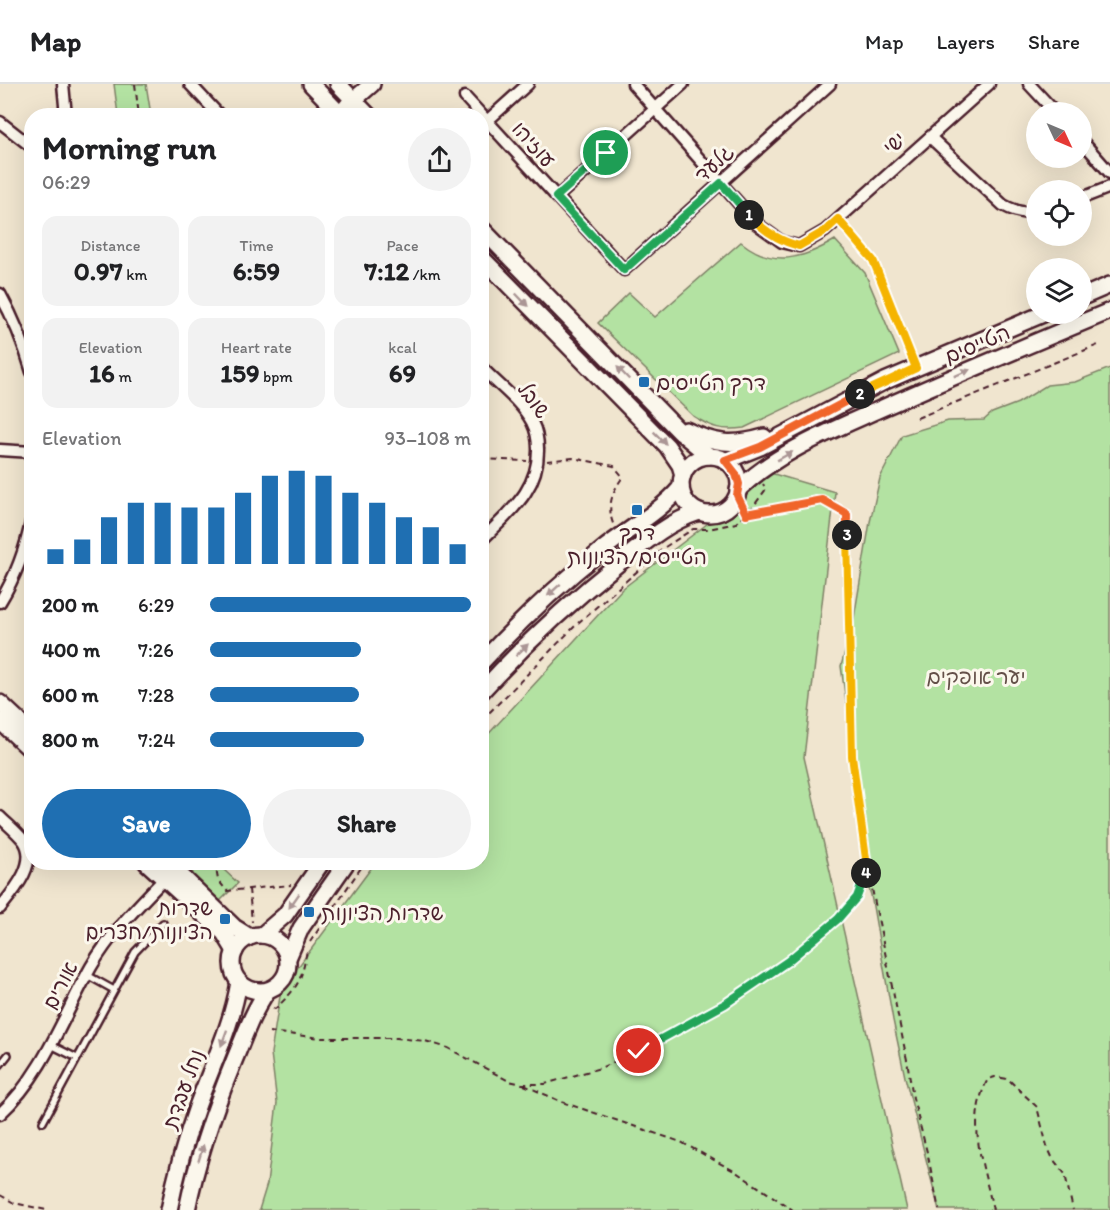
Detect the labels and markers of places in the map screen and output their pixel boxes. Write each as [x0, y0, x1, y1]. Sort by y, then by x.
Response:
pin [580, 127, 631, 178]
pin: 1 [734, 200, 764, 230]
place label: דרך הטייסים [656, 370, 766, 396]
marker: דרך הטייסים [637, 375, 651, 389]
pin: 2 [845, 379, 875, 409]
marker: דרך הטייסים/הציונות [630, 503, 644, 517]
place label: דרך הטייסים/הציונות [567, 520, 707, 569]
pin: 3 [832, 520, 862, 550]
pin: 4 [851, 858, 881, 888]
place label: שדרות הציונות/חצרים [86, 895, 213, 944]
place label: שדרות הציונות [321, 900, 444, 925]
marker: שדרות הציונות [302, 905, 316, 919]
marker: שדרות הציונות/חצרים [218, 912, 232, 926]
pin [613, 1025, 664, 1076]

